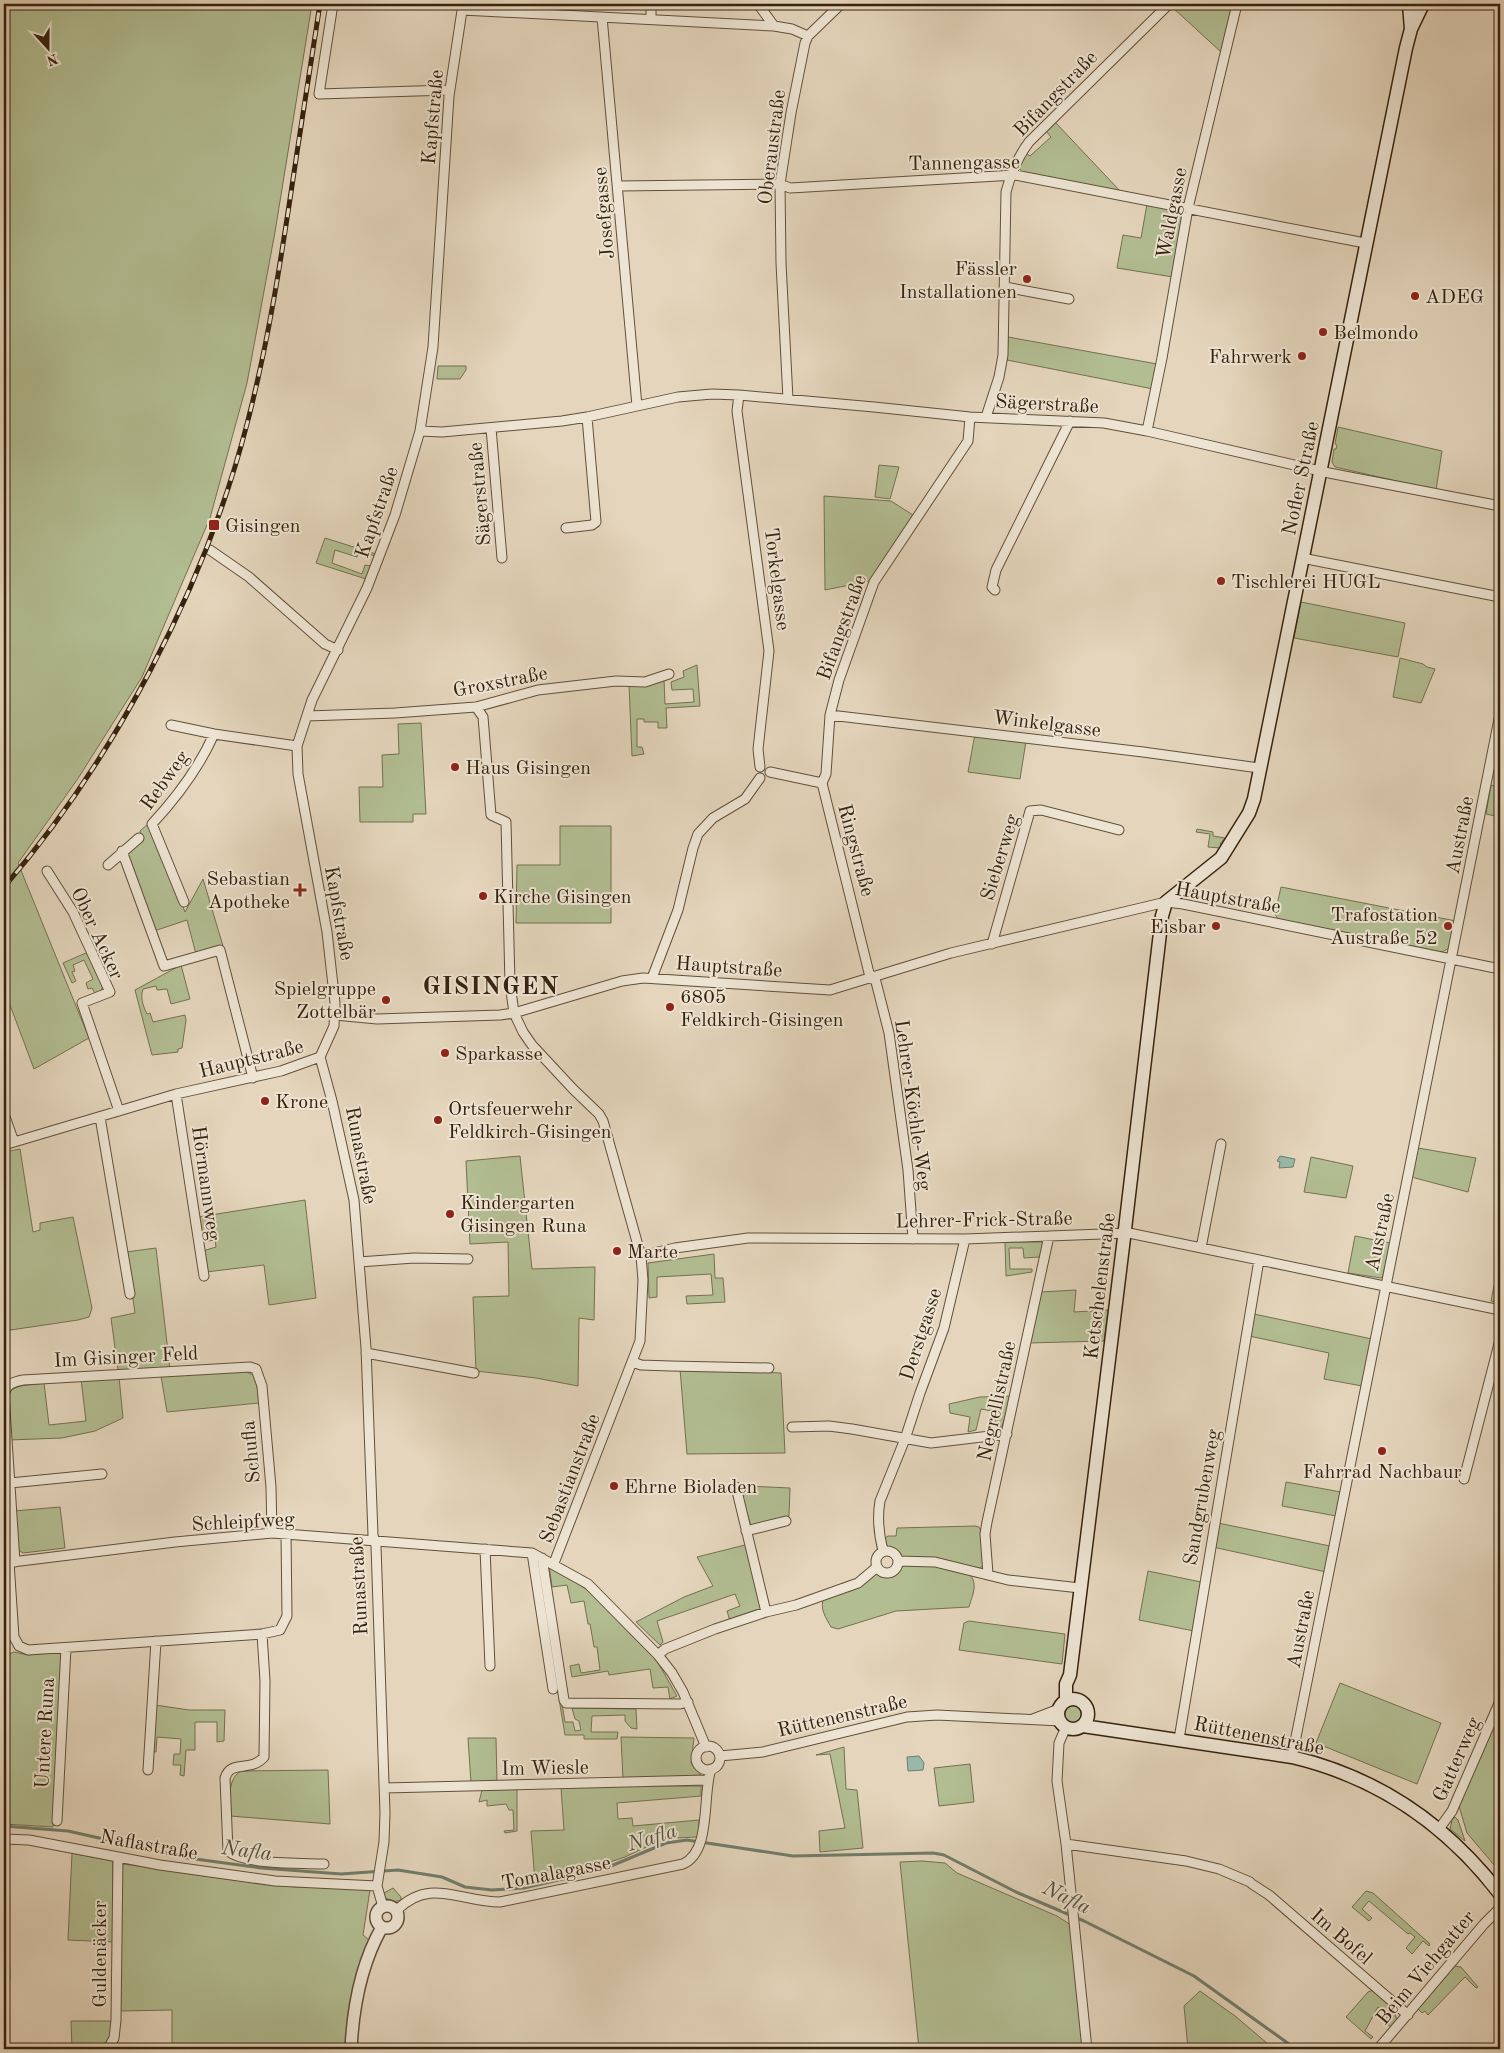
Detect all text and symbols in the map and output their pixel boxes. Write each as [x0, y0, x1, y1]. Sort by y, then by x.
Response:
north arrow [22, 22, 72, 72]
street label: Bifangstraße [1011, 48, 1102, 141]
text: N [45, 51, 60, 68]
street label: Kapfstraße [420, 69, 448, 166]
street label: Oberaustraße [756, 89, 790, 206]
street label: Tannengasse [908, 153, 1020, 175]
street label: Josefgasse [591, 166, 619, 260]
street label: Waldgasse [1154, 166, 1192, 261]
place label: Fässler Installationen [899, 260, 1017, 303]
marker: Fässler Installationen [1021, 273, 1033, 285]
place label: ADEG [1425, 288, 1484, 308]
marker: ADEG [1409, 290, 1421, 302]
place label: Belmondo [1333, 324, 1418, 344]
marker: Belmondo [1317, 326, 1329, 338]
place label: Fahrwerk [1208, 348, 1292, 368]
marker: Fahrwerk [1296, 350, 1308, 362]
street label: Sägerstraße [994, 392, 1099, 418]
street label: Nofler Straße [1280, 420, 1324, 537]
street label: Sägerstraße [466, 441, 495, 546]
street label: Kapfstraße [353, 464, 403, 561]
place label: Gisingen [225, 517, 301, 537]
marker: Gisingen [207, 518, 221, 532]
street label: Torkelgasse [760, 527, 792, 632]
street label: Bifangstraße [815, 572, 871, 683]
place label: Tischlerei HUGL [1231, 573, 1381, 593]
marker: Tischlerei HUGL [1215, 575, 1227, 587]
street label: Groxstraße [451, 664, 549, 702]
street label: Winkelgasse [991, 708, 1102, 742]
street label: Rebweg [138, 748, 194, 815]
place label: Haus Gisingen [465, 759, 591, 779]
marker: Haus Gisingen [449, 761, 461, 773]
street label: Austraße [1444, 794, 1478, 876]
street label: Ringstraße [833, 802, 877, 899]
street label: Sieberweg [978, 812, 1024, 903]
street label: Kapfstraße [320, 865, 356, 962]
place label: Sebastian Apotheke [207, 870, 290, 913]
street label: Hauptstraße [1173, 880, 1282, 918]
marker: Sebastian Apotheke [294, 884, 306, 896]
street label: Ober Acker [66, 885, 126, 983]
place label: Kirche Gisingen [493, 888, 632, 908]
marker: Kirche Gisingen [477, 890, 489, 902]
place label: Trafostation Austraße 52 [1330, 906, 1438, 949]
place label: Eisbar [1150, 918, 1206, 938]
marker: Eisbar [1210, 920, 1222, 932]
marker: Trafostation Austraße 52 [1442, 920, 1454, 932]
street label: Hauptstraße [675, 954, 783, 982]
district label: GISINGEN [423, 975, 559, 1000]
place label: Spielgruppe Zottelbär [274, 980, 376, 1023]
place label: 6805 Feldkirch-Gisingen [680, 988, 844, 1031]
marker: Spielgruppe Zottelbär [380, 994, 392, 1006]
marker: 6805 Feldkirch-Gisingen [664, 1001, 676, 1013]
street label: Lehrer-Köchle-Weg [890, 1018, 934, 1192]
street label: Hauptstraße [197, 1037, 306, 1083]
place label: Sparkasse [455, 1045, 543, 1065]
marker: Sparkasse [439, 1047, 451, 1059]
place label: Krone [275, 1093, 328, 1113]
marker: Krone [259, 1095, 271, 1107]
place label: Ortsfeuerwehr Feldkirch-Gisingen [448, 1100, 612, 1143]
street label: Runastraße [341, 1105, 379, 1206]
marker: Ortsfeuerwehr Feldkirch-Gisingen [432, 1114, 444, 1126]
street label: Hörmannweg [187, 1125, 223, 1242]
street label: Austraße [1363, 1191, 1399, 1273]
place label: Kindergarten Gisingen Runa [460, 1194, 587, 1237]
marker: Kindergarten Gisingen Runa [444, 1208, 456, 1220]
street label: Lehrer-Frick-Straße [895, 1209, 1073, 1233]
street label: Ketschelenstraße [1082, 1212, 1120, 1361]
place label: Marte [627, 1243, 678, 1263]
marker: Marte [611, 1245, 623, 1257]
street label: Derstgasse [898, 1286, 946, 1383]
street label: Negrellistraße [975, 1339, 1020, 1463]
street label: Im Gisinger Feld [53, 1344, 199, 1372]
street label: Sebastianstraße [537, 1411, 605, 1546]
street label: Schufla [239, 1419, 265, 1484]
street label: Sandgrubenweg [1181, 1427, 1225, 1567]
marker: Fahrrad Nachbaur [1376, 1445, 1388, 1457]
place label: Fahrrad Nachbaur [1302, 1463, 1462, 1483]
place label: Ehrne Bioladen [624, 1478, 758, 1498]
marker: Ehrne Bioladen [608, 1480, 620, 1492]
street label: Schleipfweg [191, 1510, 296, 1536]
street label: Runastraße [347, 1536, 373, 1636]
street label: Austraße [1285, 1588, 1319, 1670]
street label: Untere Runa [33, 1677, 59, 1789]
street label: Rüttenenstraße [776, 1692, 909, 1742]
street label: Gatterweg [1430, 1714, 1485, 1805]
street label: Rüttenenstraße [1192, 1715, 1326, 1759]
street label: Im Wiesle [501, 1758, 589, 1780]
water label: Nafla [624, 1821, 680, 1856]
street label: Naflastraße [98, 1828, 199, 1864]
water label: Nafla [219, 1838, 273, 1865]
street label: Tomalagasse [500, 1854, 613, 1894]
water label: Nafla [1038, 1877, 1094, 1919]
street label: Guldenäcker [91, 1900, 111, 2008]
street label: Im Bofel [1306, 1906, 1375, 1969]
street label: Beim Viehgatter [1373, 1907, 1480, 2029]

